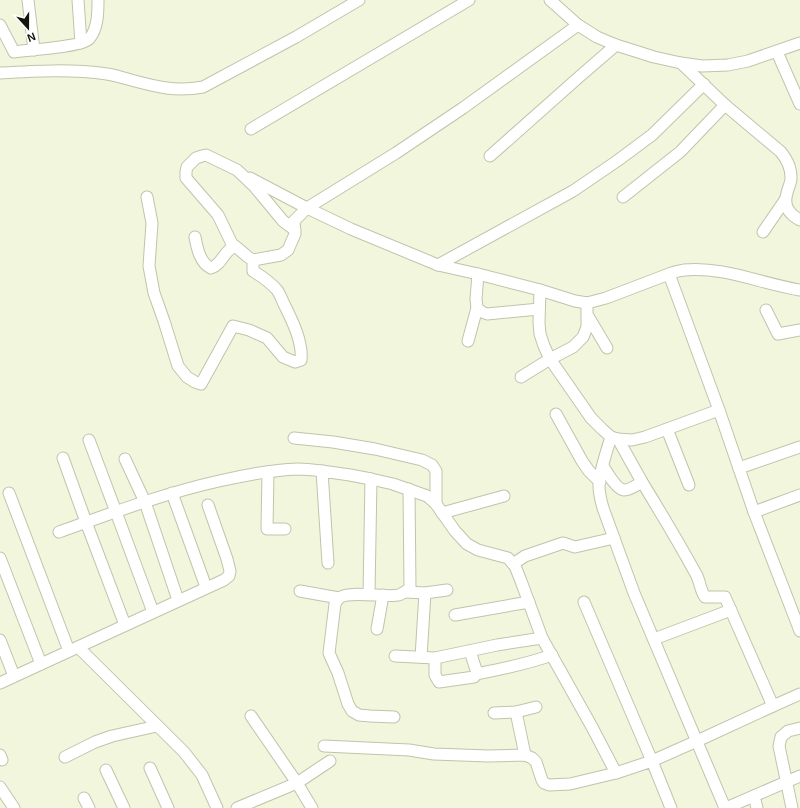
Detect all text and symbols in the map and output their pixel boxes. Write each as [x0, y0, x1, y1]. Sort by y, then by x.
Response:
north arrow [8, 8, 48, 48]
text: N [26, 30, 37, 44]

